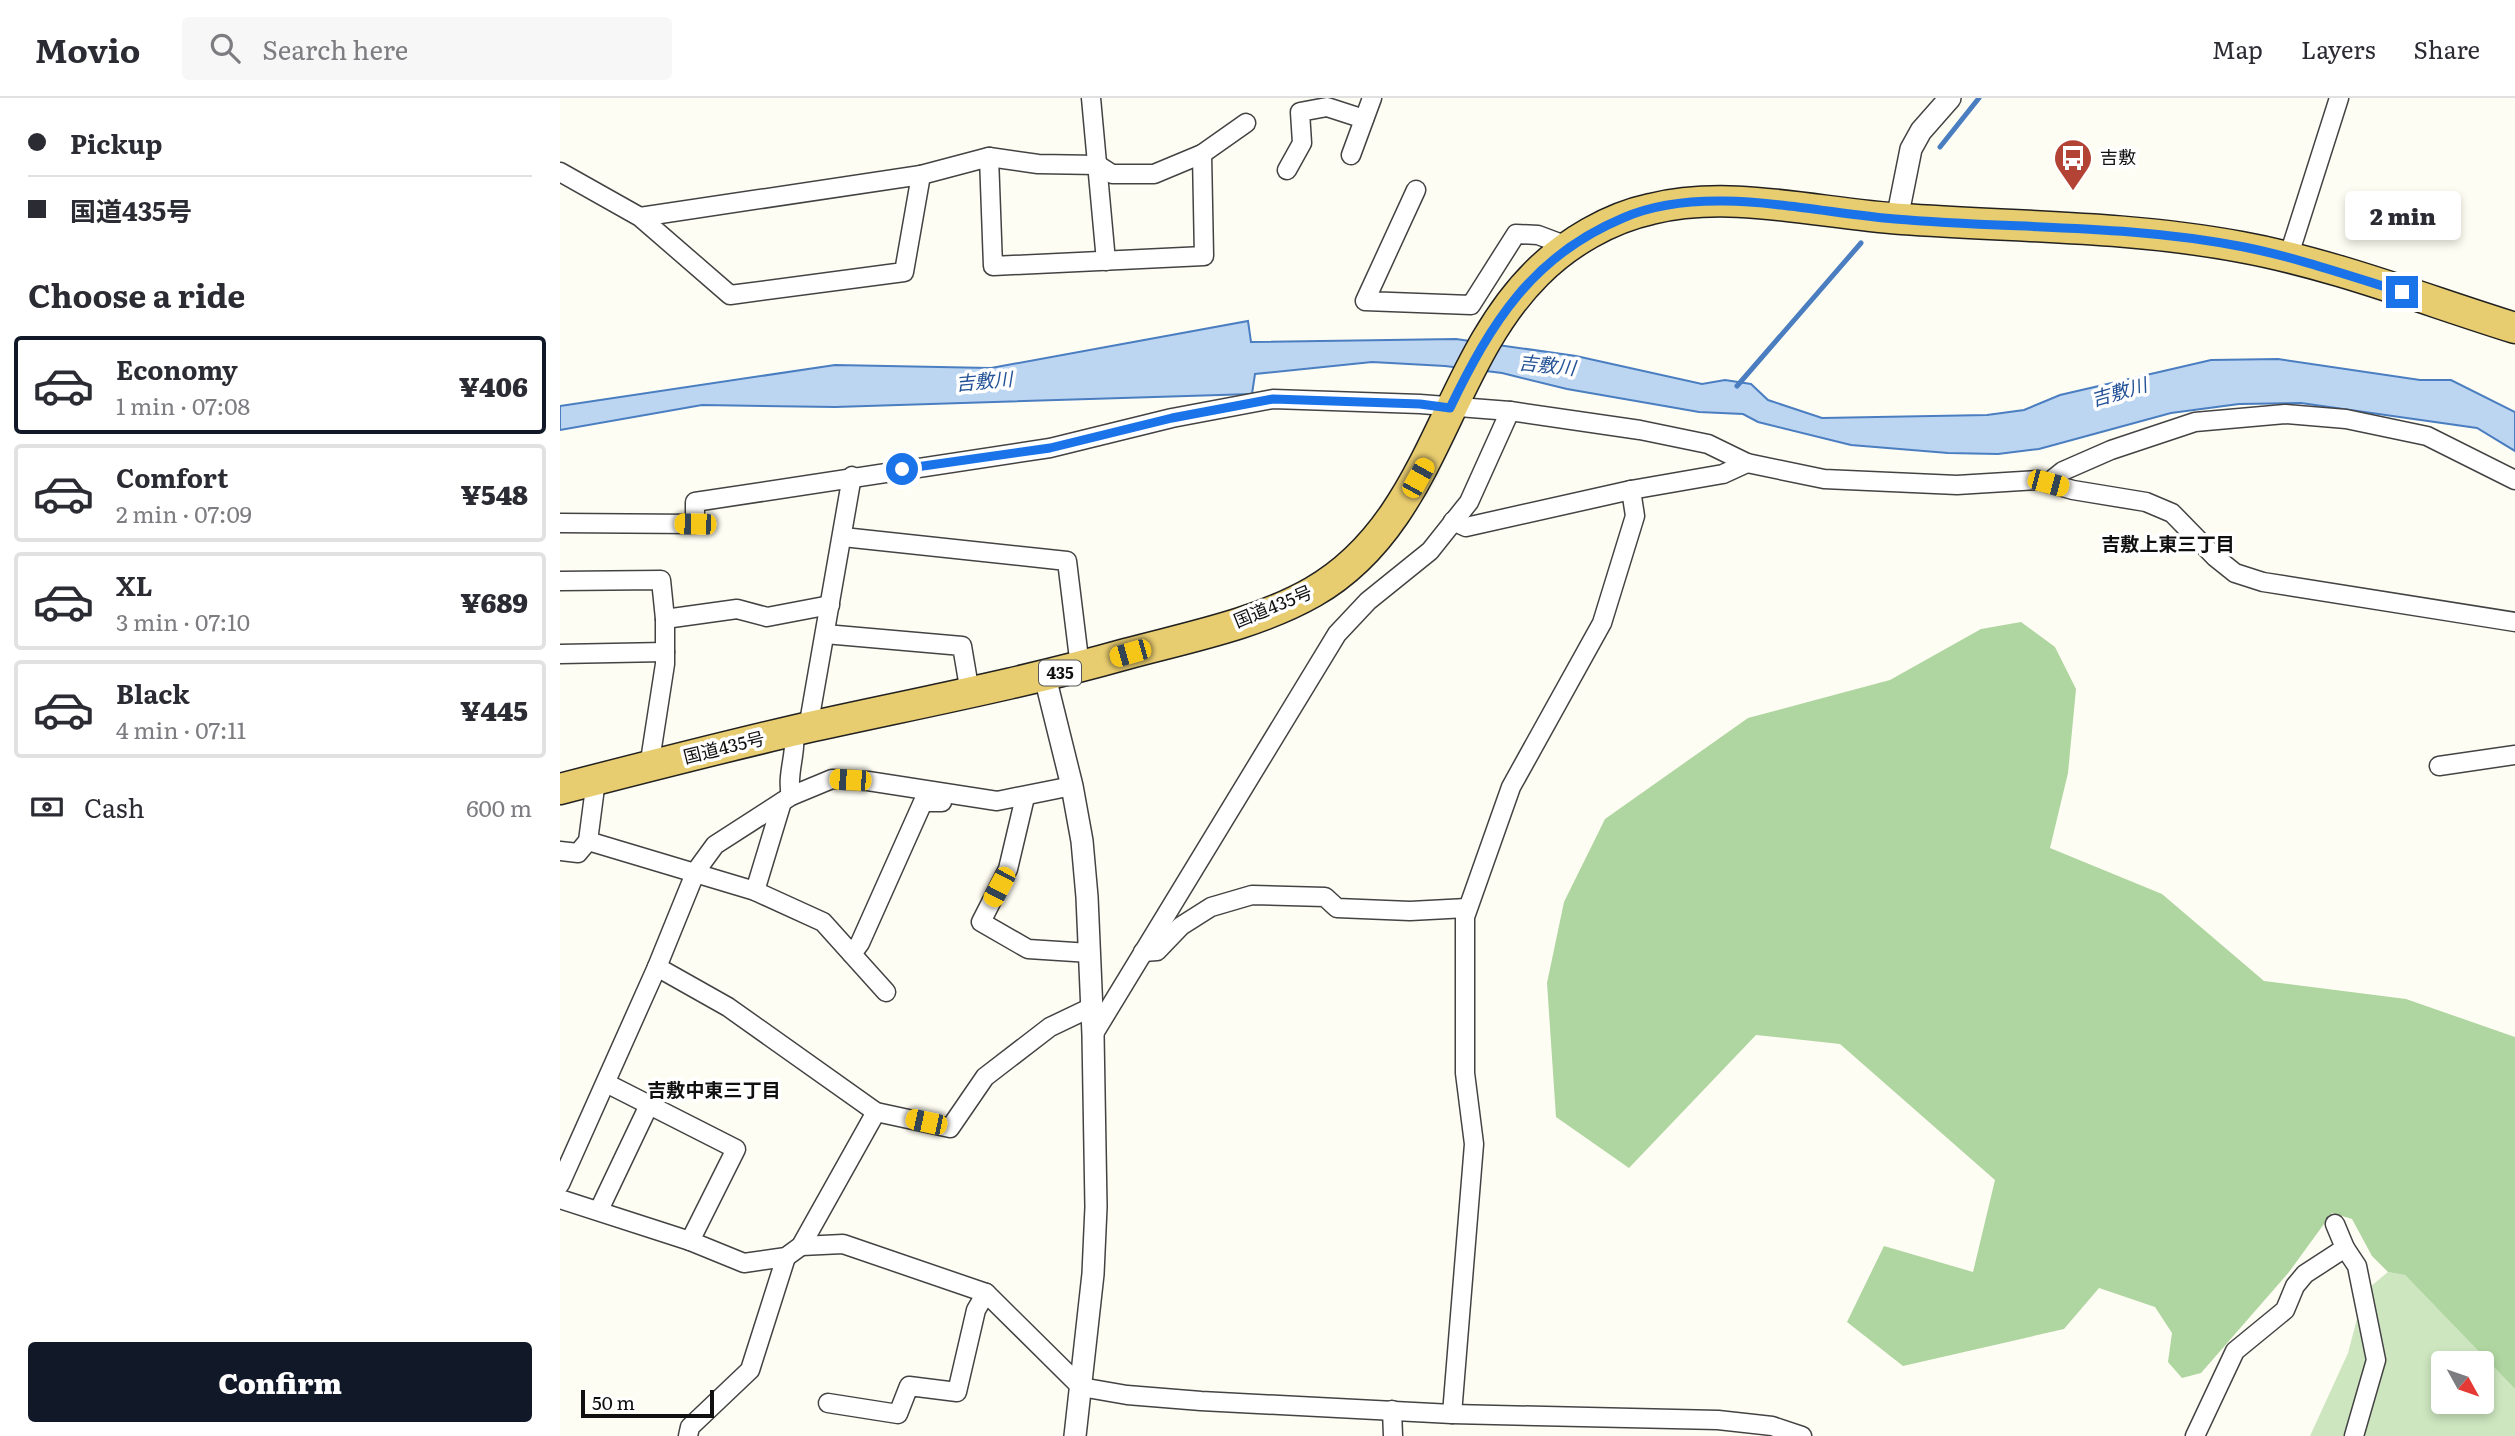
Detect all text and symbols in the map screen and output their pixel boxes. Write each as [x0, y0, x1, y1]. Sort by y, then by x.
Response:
search box [182, 17, 672, 80]
text: Movio [35, 24, 140, 73]
icon: search [206, 29, 244, 67]
text: Search here [262, 29, 408, 68]
text: Map [2212, 31, 2263, 66]
text: Layers [2301, 31, 2375, 66]
text: Share [2413, 31, 2480, 66]
text: Pickup [70, 123, 162, 162]
bus stop icon: 吉敷 [2052, 137, 2094, 192]
place label: 吉敷 [2100, 143, 2136, 170]
text: 国道435号 [70, 190, 192, 229]
callout: 2 min [2344, 190, 2460, 240]
text: 2 min [2370, 198, 2436, 232]
text: Choose a ride [28, 270, 245, 318]
route end [2386, 276, 2418, 308]
water label: 吉敷川 [1517, 347, 1579, 381]
text: Economy [116, 349, 238, 388]
icon: car [32, 354, 95, 417]
water label: 吉敷川 [954, 363, 1016, 396]
text: ¥406 [459, 366, 528, 405]
water label: 吉敷川 [2087, 369, 2152, 412]
text: 1 min · 07:08 [116, 388, 250, 422]
route start [886, 453, 918, 485]
car [1399, 455, 1438, 501]
text: Comfort [116, 457, 228, 496]
icon: car [32, 462, 95, 525]
car [2025, 467, 2072, 499]
text: ¥548 [461, 474, 528, 513]
text: 2 min · 07:09 [116, 496, 252, 530]
car [674, 513, 717, 535]
district label: 吉敷上東三丁目 [2101, 529, 2235, 557]
text: XL [116, 565, 153, 604]
icon: car [32, 570, 95, 633]
street label: 国道435号 [1229, 578, 1316, 634]
text: ¥689 [461, 582, 528, 621]
text: 3 min · 07:10 [116, 604, 250, 638]
car [1107, 637, 1154, 669]
road number: 435 [1039, 660, 1081, 686]
text: Black [116, 673, 190, 712]
icon: car [32, 678, 95, 741]
text: ¥445 [460, 690, 528, 729]
text: 4 min · 07:11 [116, 712, 246, 746]
street label: 国道435号 [680, 723, 767, 770]
car [829, 768, 872, 792]
text: Cash [84, 787, 145, 826]
icon: cash [28, 788, 66, 826]
text: 600 m [466, 790, 532, 824]
car [980, 864, 1019, 910]
district label: 吉敷中東三丁目 [647, 1075, 781, 1103]
car [904, 1107, 949, 1137]
button: Confirm [28, 1342, 532, 1422]
north arrow [2431, 1351, 2494, 1414]
map controls [2431, 1351, 2494, 1414]
scale bar [581, 1387, 714, 1419]
text: 50 m [592, 1388, 635, 1416]

